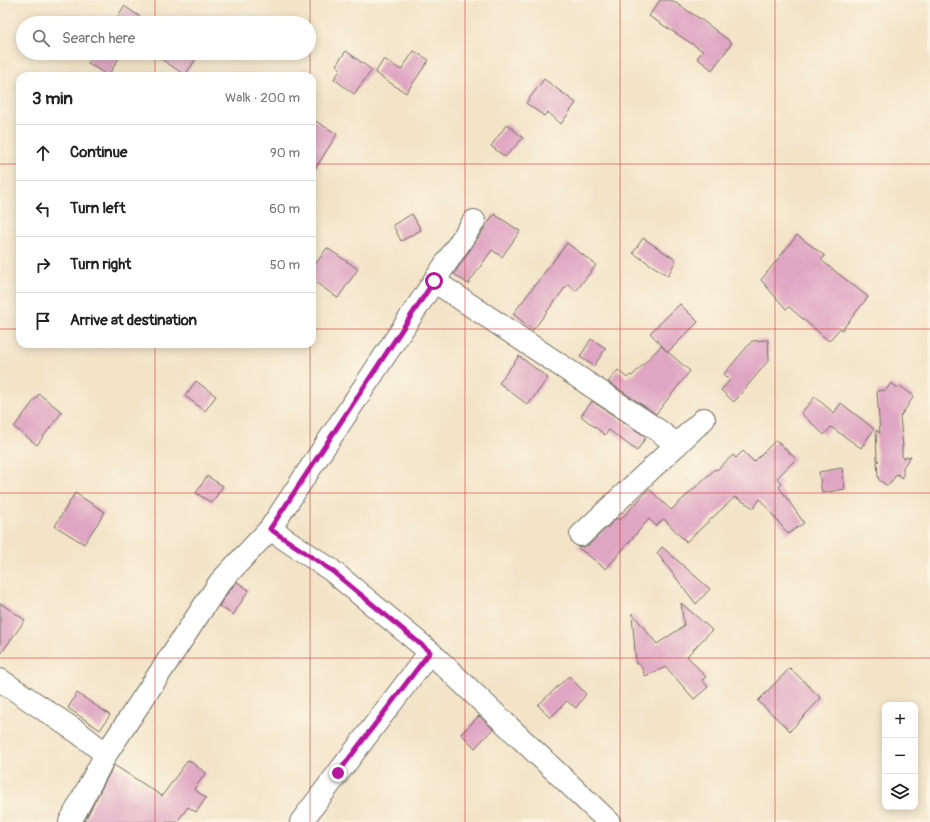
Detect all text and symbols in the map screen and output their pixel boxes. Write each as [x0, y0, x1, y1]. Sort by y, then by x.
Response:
search box [16, 16, 316, 60]
icon: search [30, 27, 52, 49]
text: Search here [62, 29, 135, 48]
text: 3 min [32, 88, 73, 109]
text: Walk · 200 m [225, 90, 300, 106]
icon: ahead [32, 142, 54, 164]
text: Continue [70, 143, 128, 162]
text: 90 m [270, 145, 300, 161]
icon: left [32, 198, 54, 220]
text: Turn left [70, 199, 126, 218]
text: 60 m [269, 201, 300, 217]
icon: right [32, 254, 54, 276]
text: Turn right [70, 255, 131, 274]
text: 50 m [270, 257, 300, 273]
route start [425, 272, 443, 290]
icon: arrive [32, 310, 54, 332]
text: Arrive at destination [70, 311, 197, 330]
map controls [882, 702, 918, 810]
button: + [882, 702, 918, 738]
button: − [882, 738, 918, 774]
route end [329, 764, 347, 782]
button: layers [882, 774, 918, 810]

